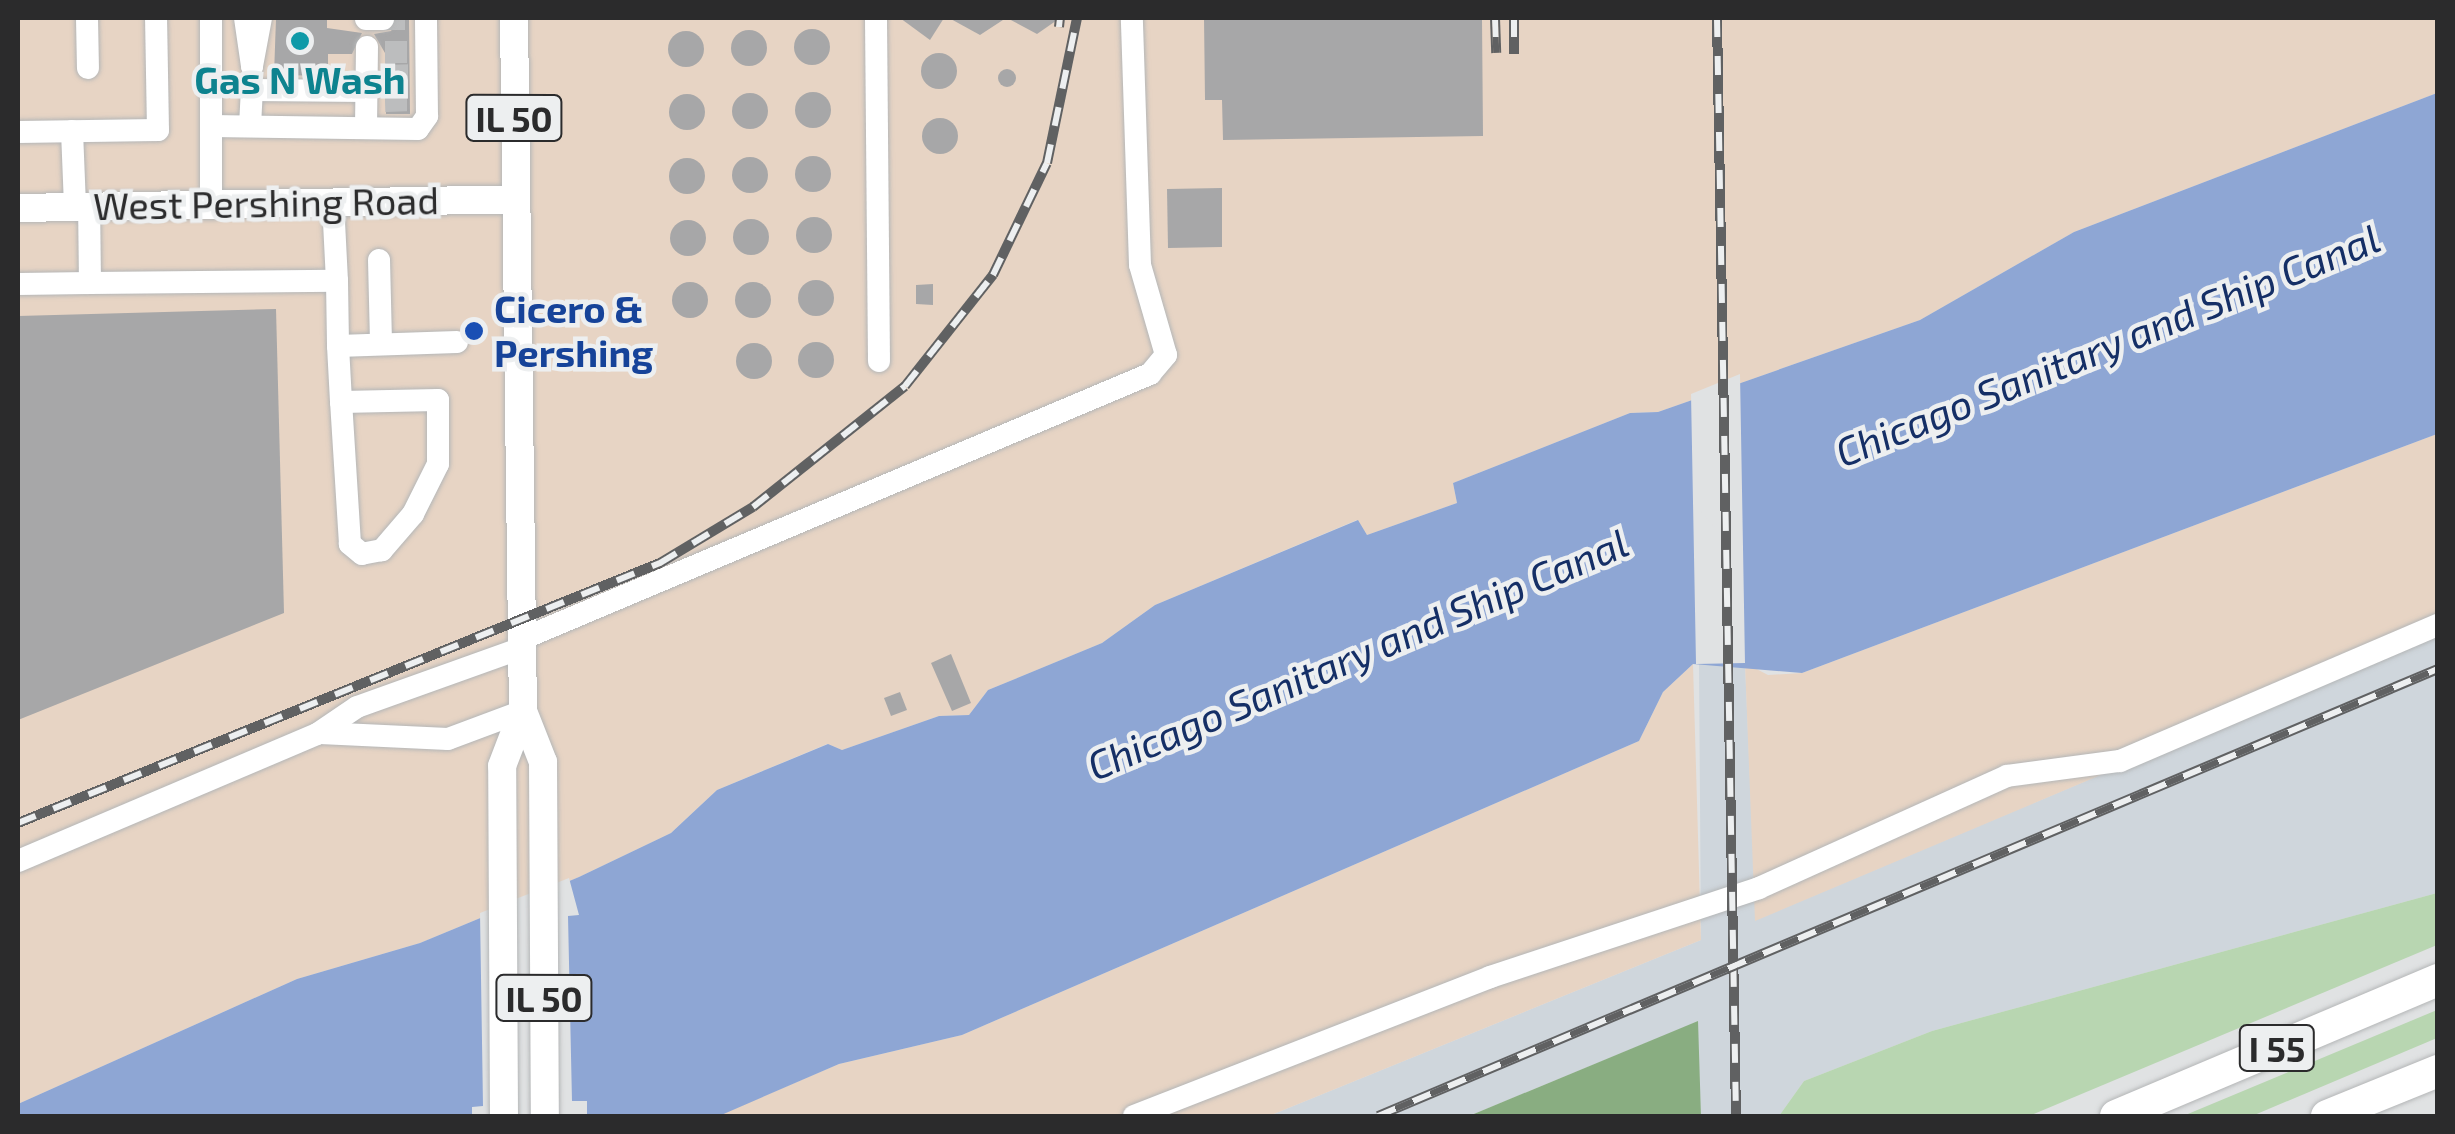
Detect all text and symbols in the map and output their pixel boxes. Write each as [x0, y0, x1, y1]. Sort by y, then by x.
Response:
marker: Gas N Wash [289, 30, 311, 52]
place label: Gas N Wash [194, 57, 406, 103]
road number: IL 50 [464, 88, 564, 148]
street label: West Pershing Road [93, 177, 439, 229]
water label: Chicago Sanitary and Ship Canal [1828, 213, 2386, 475]
place label: Cicero & Pershing [494, 286, 653, 376]
marker: Cicero & Pershing [463, 320, 485, 342]
water label: Chicago Sanitary and Ship Canal [1079, 517, 1635, 789]
road number: IL 50 [494, 968, 594, 1028]
road number: I 55 [2237, 1018, 2317, 1078]

